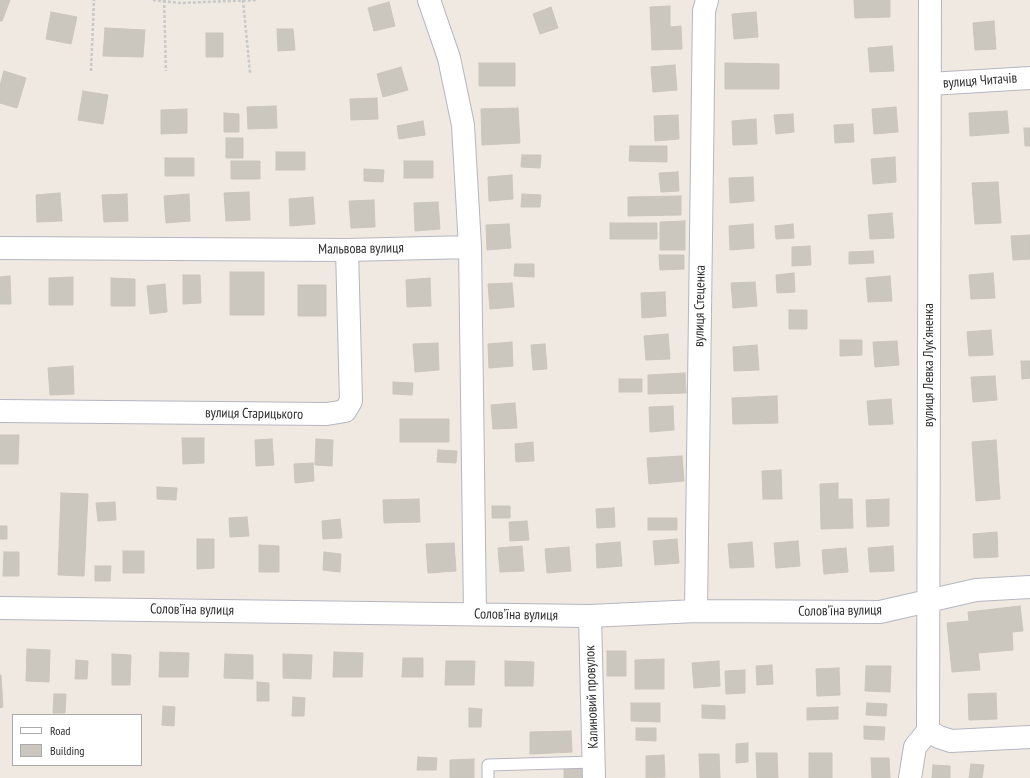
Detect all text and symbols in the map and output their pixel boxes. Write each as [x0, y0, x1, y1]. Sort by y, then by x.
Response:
street label: вулиця Читачів [942, 70, 1018, 92]
street label: Мальвова вулиця [318, 240, 404, 258]
street label: вулиця Стеценка [691, 265, 709, 347]
street label: вулиця Левка Лукʼяненка [921, 303, 937, 427]
street label: вулиця Старицького [205, 405, 303, 423]
street label: Соловʼїна вулиця [150, 601, 234, 619]
street label: Соловʼїна вулиця [798, 602, 882, 620]
street label: Соловʼїна вулиця [474, 606, 558, 624]
street label: Калиновий провулок [582, 645, 602, 749]
legend [12, 714, 142, 766]
text: Road [50, 723, 70, 738]
text: Building [50, 743, 85, 758]

